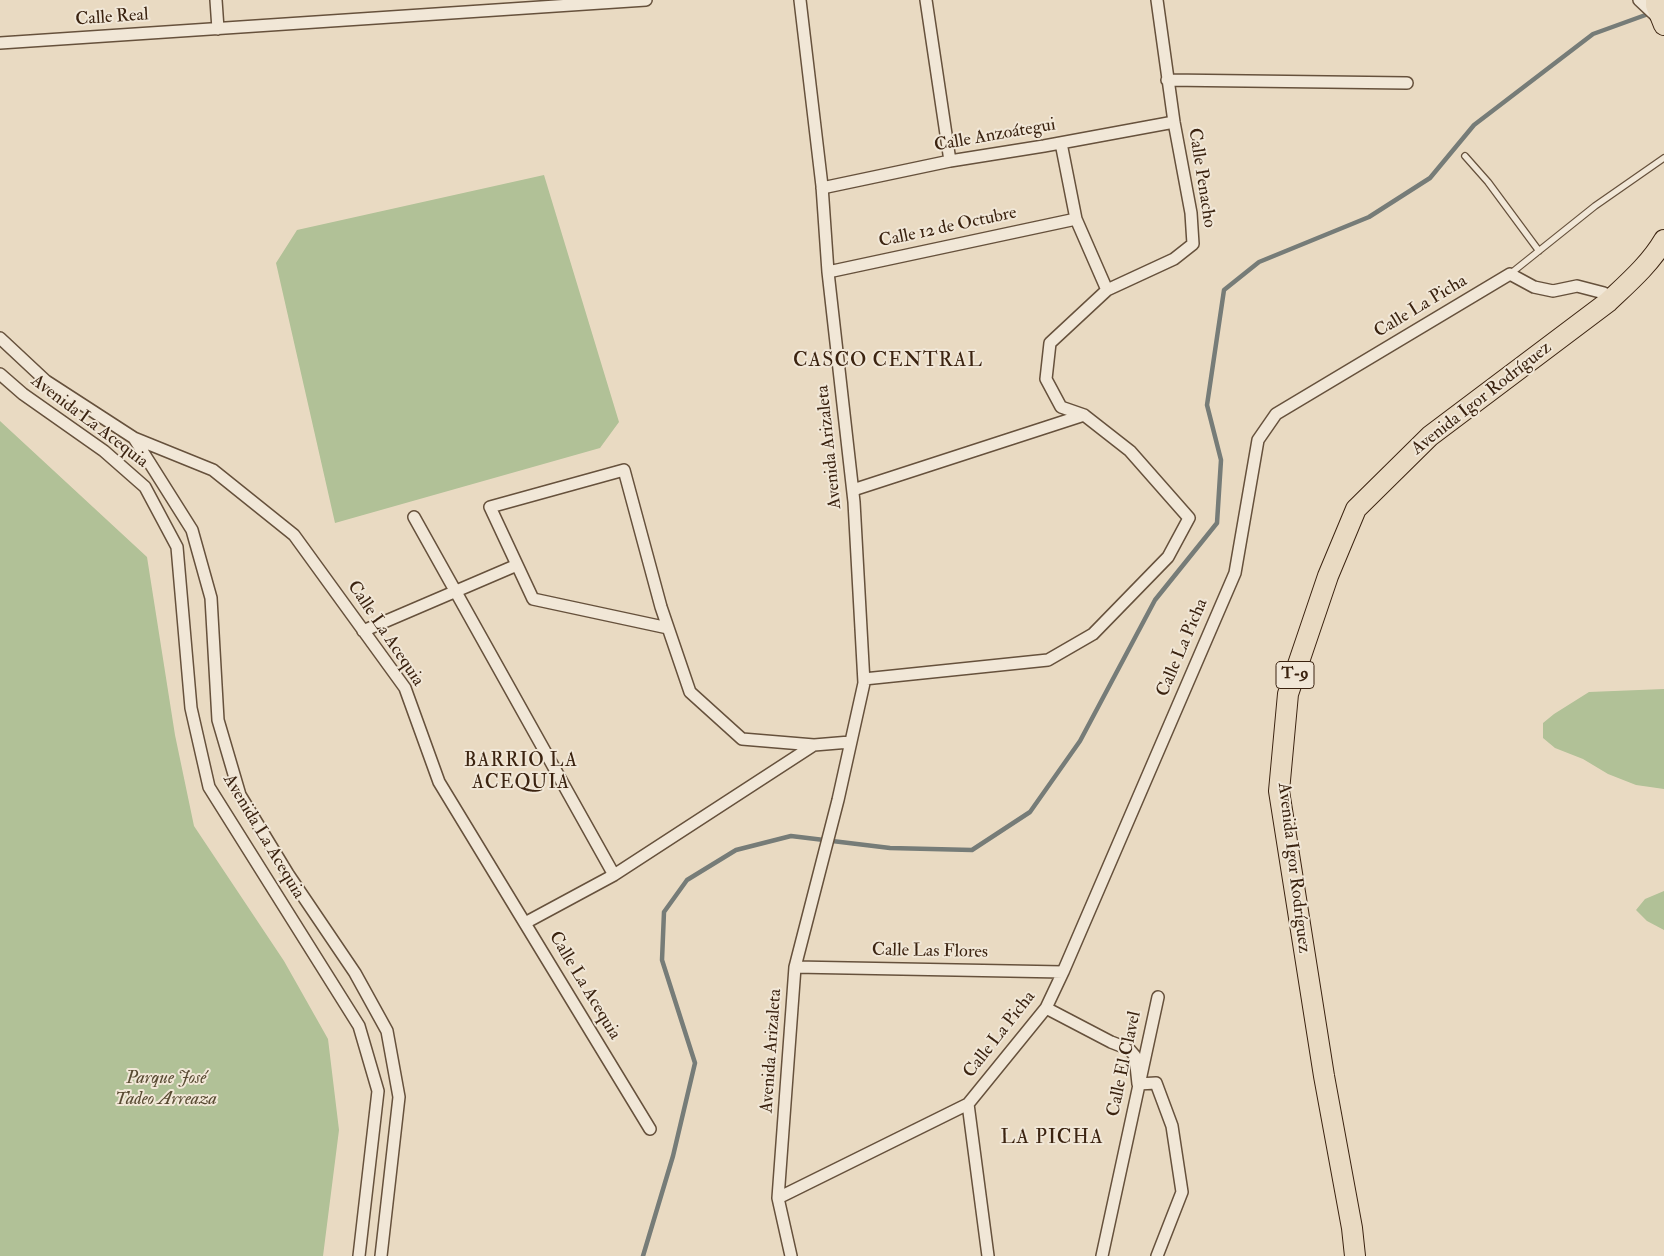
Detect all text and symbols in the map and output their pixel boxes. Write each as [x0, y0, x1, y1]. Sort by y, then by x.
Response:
street label: Calle Real [75, 5, 149, 31]
street label: Calle Anzoátegui [933, 115, 1057, 157]
street label: Calle Penacho [1182, 127, 1220, 229]
street label: Calle 12 de Octubre [877, 203, 1019, 253]
street label: Calle La Picha [1371, 271, 1471, 343]
street label: Avenida Igor Rodríguez [1408, 338, 1556, 460]
district label: CASCO CENTRAL [791, 350, 985, 374]
street label: Avenida La Acequia [26, 371, 152, 473]
street label: Avenida Arizaleta [813, 384, 847, 510]
street label: Calle La Acequia [342, 577, 428, 691]
street label: Calle La Picha [1153, 596, 1213, 700]
road number: T-9 [1276, 662, 1314, 688]
district label: BARRIO LA ACEQUIA [463, 751, 579, 795]
street label: Avenida La Acequia [217, 771, 309, 903]
street label: Avenida Igor Rodríguez [1272, 781, 1314, 955]
street label: Calle La Acequia [543, 928, 625, 1044]
street label: Calle Las Flores [872, 940, 988, 964]
street label: Calle La Picha [959, 987, 1041, 1083]
street label: Avenida Arizaleta [757, 988, 787, 1114]
street label: Calle El Clavel [1103, 1009, 1147, 1119]
park label: Parque José Tadeo Arreaza [115, 1068, 217, 1110]
district label: LA PICHA [999, 1127, 1105, 1151]

